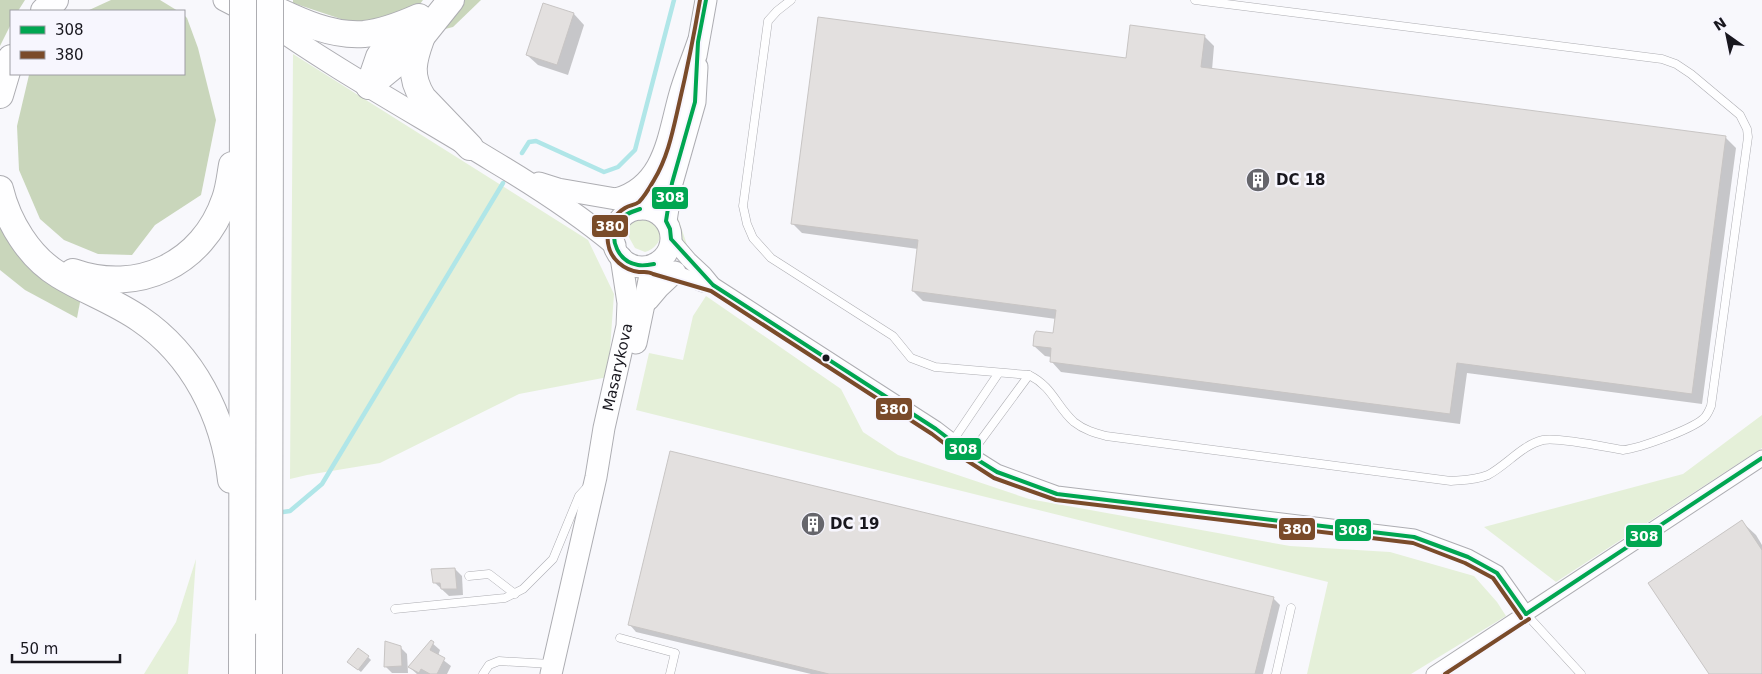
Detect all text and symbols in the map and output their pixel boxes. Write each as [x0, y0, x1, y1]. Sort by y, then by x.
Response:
legend [10, 10, 185, 75]
north arrow [1702, 10, 1752, 60]
text: N [1711, 14, 1729, 34]
text: 308 [55, 21, 84, 39]
text: 380 [55, 46, 84, 64]
building icon: DC 18 [1245, 167, 1271, 193]
place label: DC 18 [1276, 171, 1326, 189]
line badge: 308 [651, 186, 689, 210]
text: 308 [655, 189, 685, 205]
line badge: 380 [591, 214, 629, 238]
text: 380 [595, 218, 625, 234]
street label: Masarykova [599, 322, 636, 413]
unlabelled marker [821, 353, 831, 363]
line badge: 380 [875, 397, 913, 421]
text: 380 [879, 401, 909, 417]
line badge: 308 [944, 437, 982, 461]
text: 308 [948, 441, 978, 457]
building icon: DC 19 [800, 511, 826, 537]
place label: DC 19 [830, 515, 880, 533]
line badge: 380 [1278, 517, 1316, 541]
line badge: 308 [1334, 518, 1372, 542]
text: 380 [1282, 521, 1312, 537]
text: 308 [1338, 522, 1368, 538]
line badge: 308 [1625, 524, 1663, 548]
text: 308 [1629, 528, 1659, 544]
scale bar [12, 632, 120, 664]
text: 50 m [20, 640, 58, 658]

